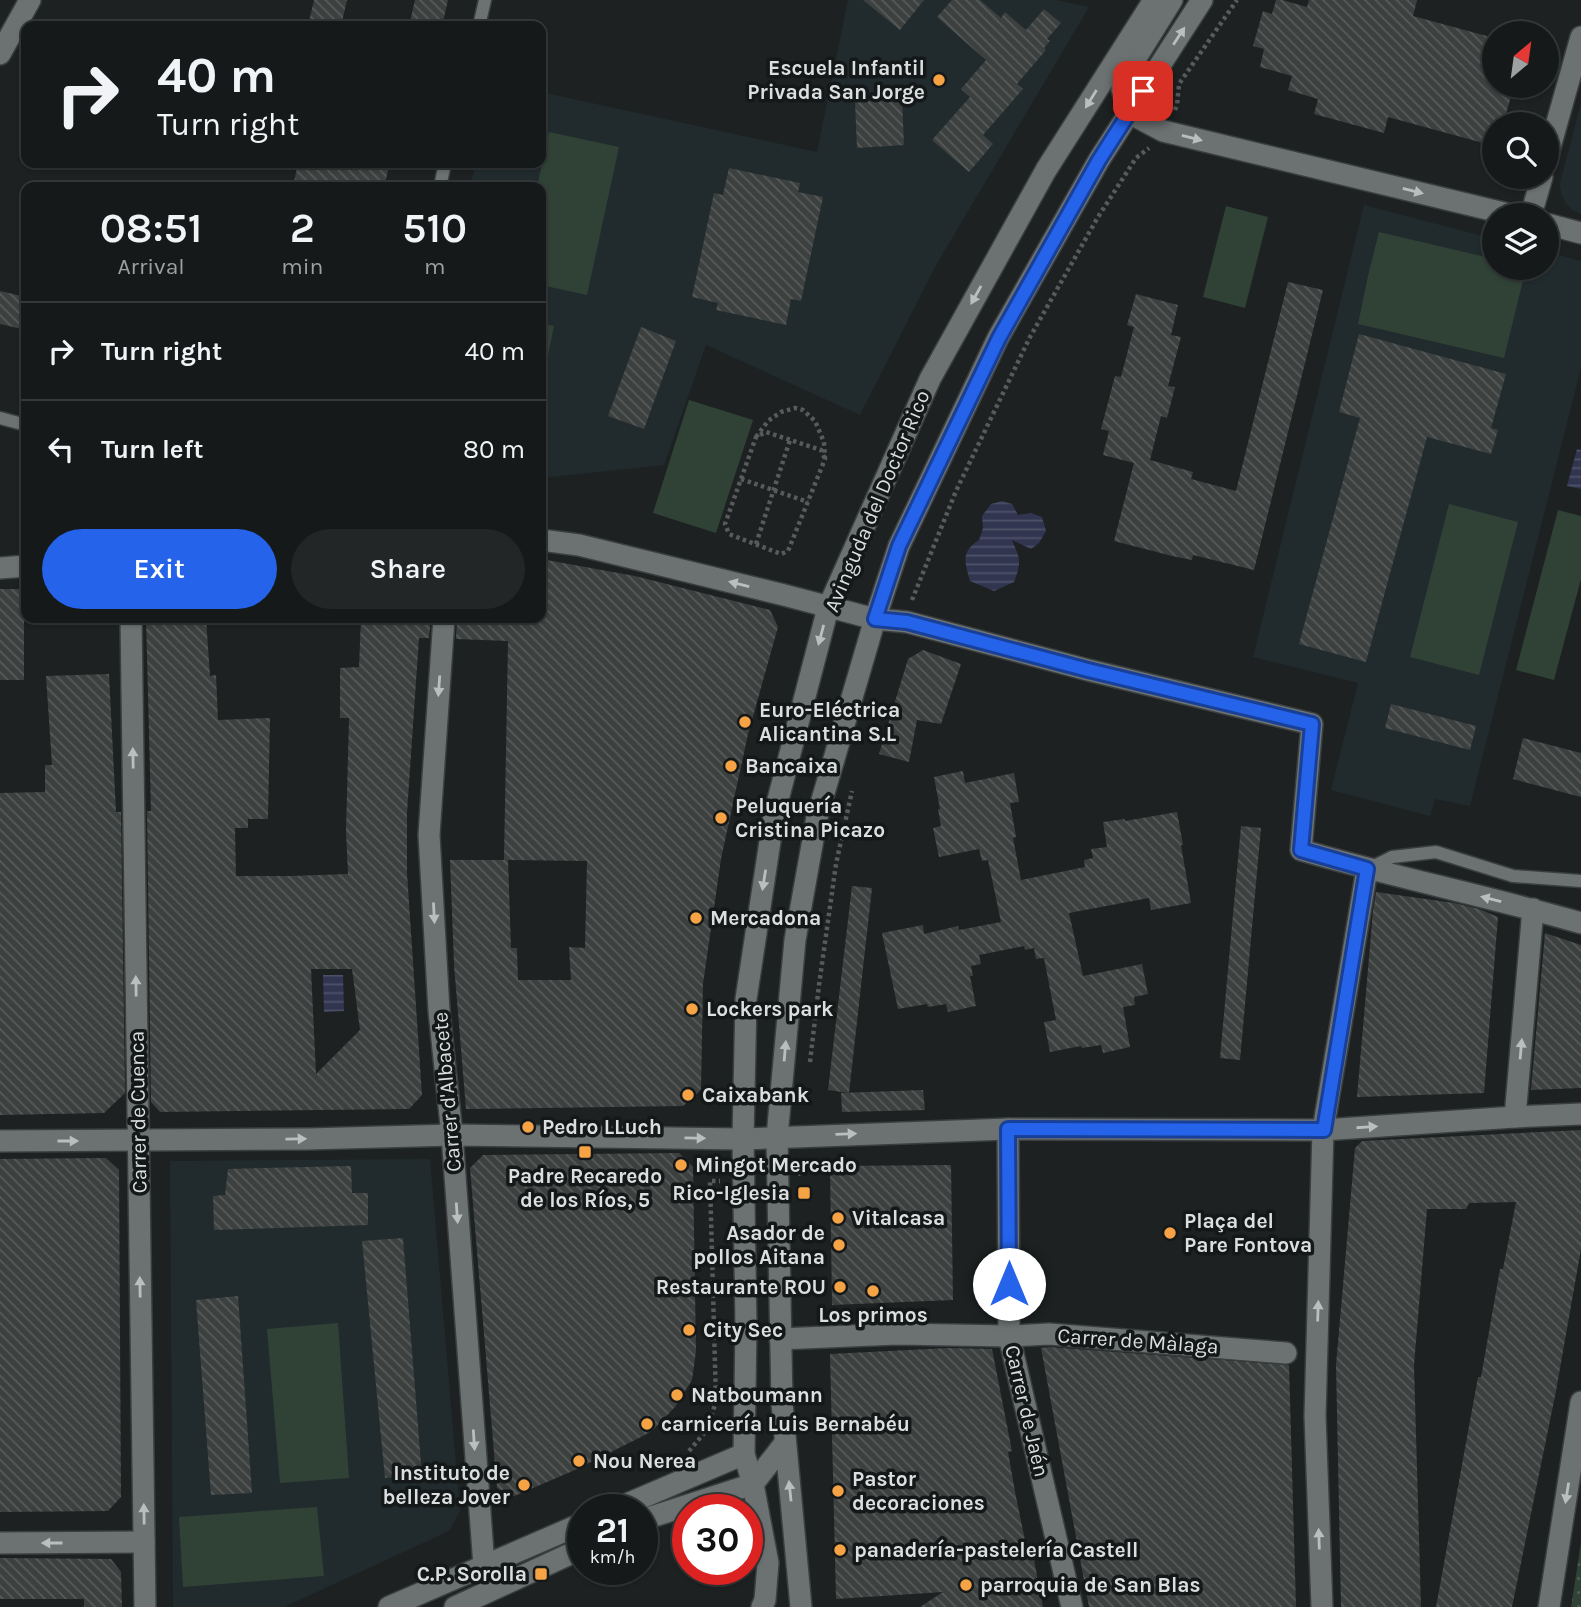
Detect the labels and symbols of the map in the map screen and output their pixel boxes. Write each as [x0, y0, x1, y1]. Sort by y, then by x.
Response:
north arrow [1482, 21, 1559, 98]
one-way arrow [1172, 26, 1185, 45]
place label: Escuela Infantil Privada San Jorge [747, 56, 925, 104]
pin [1113, 61, 1173, 121]
marker: Escuela Infantil Privada San Jorge [931, 72, 947, 88]
one-way arrow [1085, 89, 1098, 108]
one-way arrow [1181, 133, 1203, 144]
one-way arrow [1402, 186, 1424, 197]
one-way arrow [970, 285, 982, 305]
street label: Avinguda del Doctor Rico [819, 387, 935, 615]
one-way arrow [728, 578, 750, 589]
one-way arrow [815, 624, 826, 646]
one-way arrow [433, 675, 444, 697]
place label: Euro-Eléctrica Alicantina S.L [759, 698, 900, 746]
marker: Euro-Eléctrica Alicantina S.L [737, 714, 753, 730]
one-way arrow [127, 747, 139, 769]
place label: Bancaixa [745, 754, 838, 778]
marker: Bancaixa [723, 758, 739, 774]
place label: Peluquería Cristina Picazo [735, 794, 885, 842]
marker: Peluquería Cristina Picazo [713, 810, 729, 826]
one-way arrow [758, 869, 769, 891]
one-way arrow [1480, 893, 1502, 904]
one-way arrow [428, 902, 439, 924]
place label: Mercadona [710, 906, 821, 930]
marker: Mercadona [688, 910, 704, 926]
one-way arrow [130, 975, 142, 997]
place label: Lockers park [706, 997, 834, 1021]
marker: Lockers park [684, 1001, 700, 1017]
street label: Carrer d'Albacete [428, 1011, 466, 1173]
street label: Carrer de Cuenca [125, 1030, 151, 1194]
one-way arrow [1516, 1038, 1527, 1060]
one-way arrow [780, 1039, 791, 1061]
place label: Caixabank [702, 1083, 810, 1107]
marker: Caixabank [680, 1087, 696, 1103]
place label: Pedro LLuch [542, 1115, 662, 1139]
marker: Pedro LLuch [520, 1119, 536, 1135]
one-way arrow [1356, 1121, 1378, 1132]
one-way arrow [835, 1128, 857, 1139]
one-way arrow [684, 1132, 706, 1144]
one-way arrow [285, 1133, 307, 1145]
one-way arrow [57, 1135, 79, 1147]
marker: Padre Recaredo de los Ríos, 5 [577, 1144, 593, 1160]
place label: Mingot Mercado [695, 1153, 857, 1177]
marker: Mingot Mercado [673, 1157, 689, 1173]
place label: Padre Recaredo de los Ríos, 5 [508, 1164, 662, 1212]
place label: Rico-Iglesia [672, 1181, 790, 1205]
marker: Rico-Iglesia [796, 1185, 812, 1201]
one-way arrow [452, 1202, 463, 1224]
place label: Vitalcasa [852, 1206, 945, 1230]
place label: Plaça del Pare Fontova [1184, 1209, 1312, 1257]
marker: Vitalcasa [830, 1210, 846, 1226]
place label: Asador de pollos Aitana [693, 1221, 825, 1269]
marker: Plaça del Pare Fontova [1162, 1225, 1178, 1241]
marker: Asador de pollos Aitana [831, 1237, 847, 1253]
position arrow [972, 1247, 1046, 1321]
place label: Restaurante ROU [656, 1275, 826, 1299]
one-way arrow [135, 1276, 146, 1298]
marker: Restaurante ROU [832, 1279, 848, 1295]
marker: Los primos [865, 1283, 881, 1299]
one-way arrow [1312, 1300, 1324, 1322]
place label: Los primos [818, 1303, 928, 1327]
place label: City Sec [703, 1318, 783, 1342]
marker: City Sec [681, 1322, 697, 1338]
street label: Carrer de Màlaga [1057, 1323, 1219, 1359]
street label: Carrer de Jaén [1000, 1343, 1054, 1479]
place label: Natboumann [691, 1383, 823, 1407]
marker: Natboumann [669, 1387, 685, 1403]
place label: carnicería Luis Bernabéu [661, 1412, 910, 1436]
marker: carnicería Luis Bernabéu [639, 1416, 655, 1432]
one-way arrow [469, 1429, 480, 1451]
place label: Nou Nerea [593, 1449, 696, 1473]
marker: Nou Nerea [571, 1453, 587, 1469]
place label: Instituto de belleza Jover [383, 1461, 511, 1509]
place label: Pastor decoraciones [852, 1467, 985, 1515]
marker: Instituto de belleza Jover [516, 1477, 532, 1493]
one-way arrow [785, 1480, 796, 1502]
one-way arrow [1561, 1482, 1572, 1504]
marker: Pastor decoraciones [830, 1483, 846, 1499]
speed limit sign: 30 [672, 1494, 763, 1585]
one-way arrow [138, 1503, 150, 1525]
one-way arrow [1314, 1528, 1325, 1550]
one-way arrow [40, 1537, 62, 1549]
place label: panadería-pastelería Castell [854, 1538, 1138, 1562]
marker: panadería-pastelería Castell [832, 1542, 848, 1558]
place label: C.P. Sorolla [417, 1562, 527, 1586]
marker: C.P. Sorolla [533, 1566, 549, 1582]
place label: parroquia de San Blas [980, 1573, 1201, 1598]
marker: parroquia de San Blas [958, 1577, 974, 1593]

